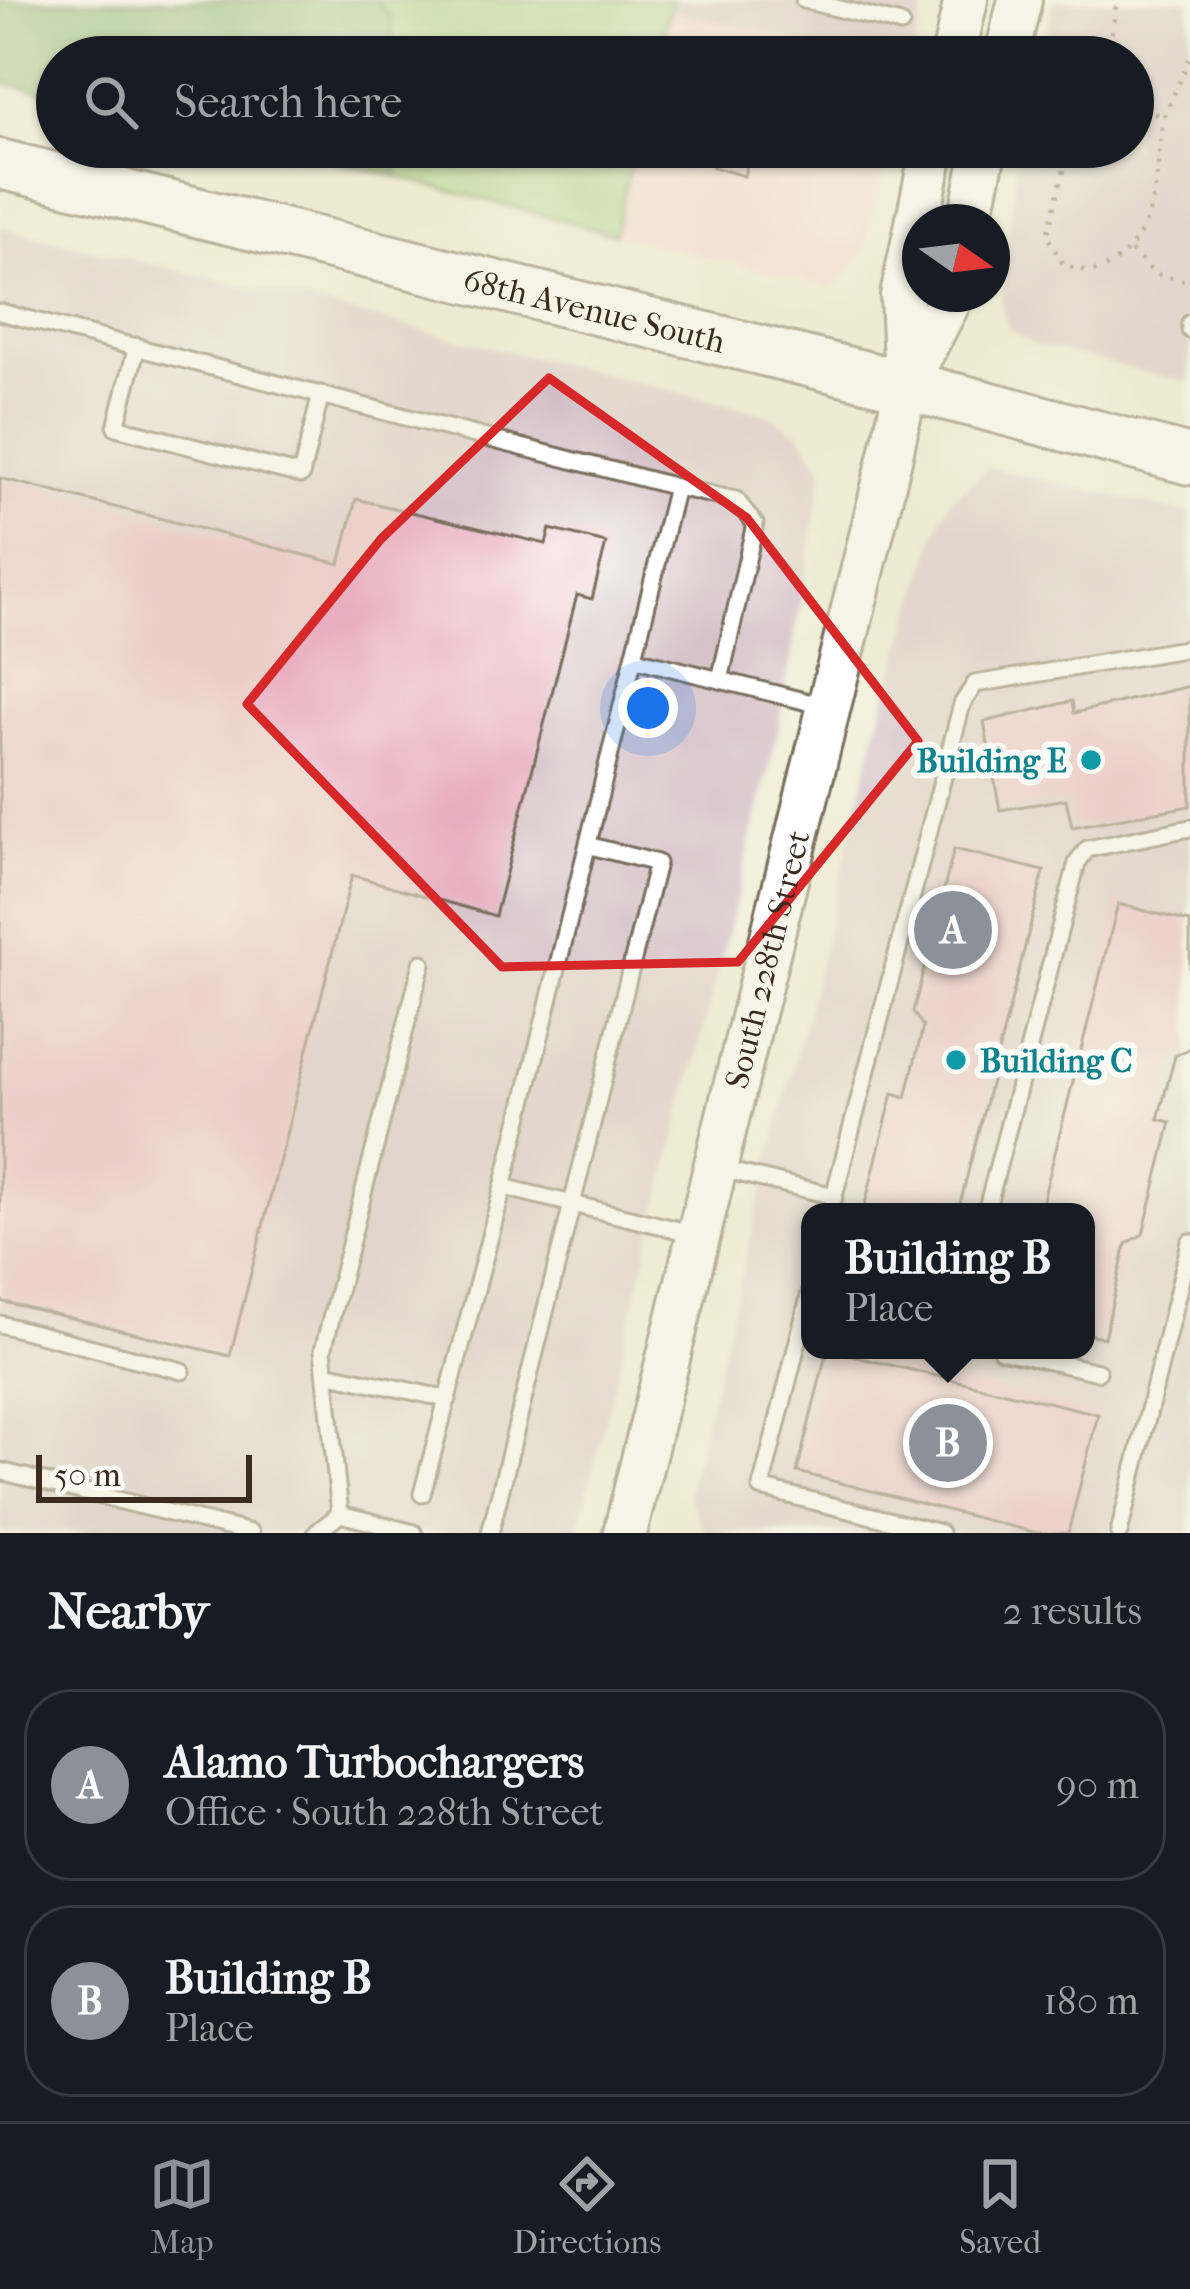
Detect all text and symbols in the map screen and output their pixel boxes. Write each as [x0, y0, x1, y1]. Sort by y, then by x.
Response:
search box [36, 36, 1154, 168]
icon: search [78, 69, 144, 135]
text: Search here [174, 76, 402, 129]
north arrow [902, 204, 1010, 312]
street label: 68th Avenue South [459, 260, 729, 362]
your location [618, 678, 678, 738]
place label: Building E [916, 742, 1067, 781]
marker: Building E [1078, 747, 1104, 773]
street label: South 228th Street [717, 826, 819, 1093]
pin: A [914, 885, 992, 975]
place label: Building C [980, 1042, 1133, 1081]
marker: Building C [943, 1047, 969, 1073]
popup [801, 1203, 1095, 1359]
text: Building B [844, 1232, 1052, 1285]
text: Place [844, 1285, 933, 1331]
pin: B [909, 1398, 987, 1488]
scale bar [36, 1449, 252, 1502]
text: 50 m [54, 1456, 121, 1495]
text: Nearby [48, 1581, 209, 1641]
text: 2 results [1003, 1588, 1142, 1634]
text: Alamo Turbochargers [165, 1736, 584, 1789]
text: A [77, 1762, 103, 1808]
text: 90 m [1056, 1762, 1139, 1808]
text: Office · South 228th Street [165, 1789, 604, 1835]
text: Building B [165, 1952, 372, 2005]
text: B [77, 1978, 103, 2024]
text: 180 m [1043, 1978, 1139, 2024]
text: Place [165, 2005, 254, 2051]
tab: Map [149, 2151, 215, 2262]
tab: Directions [513, 2151, 661, 2262]
tab: Saved [959, 2151, 1041, 2262]

